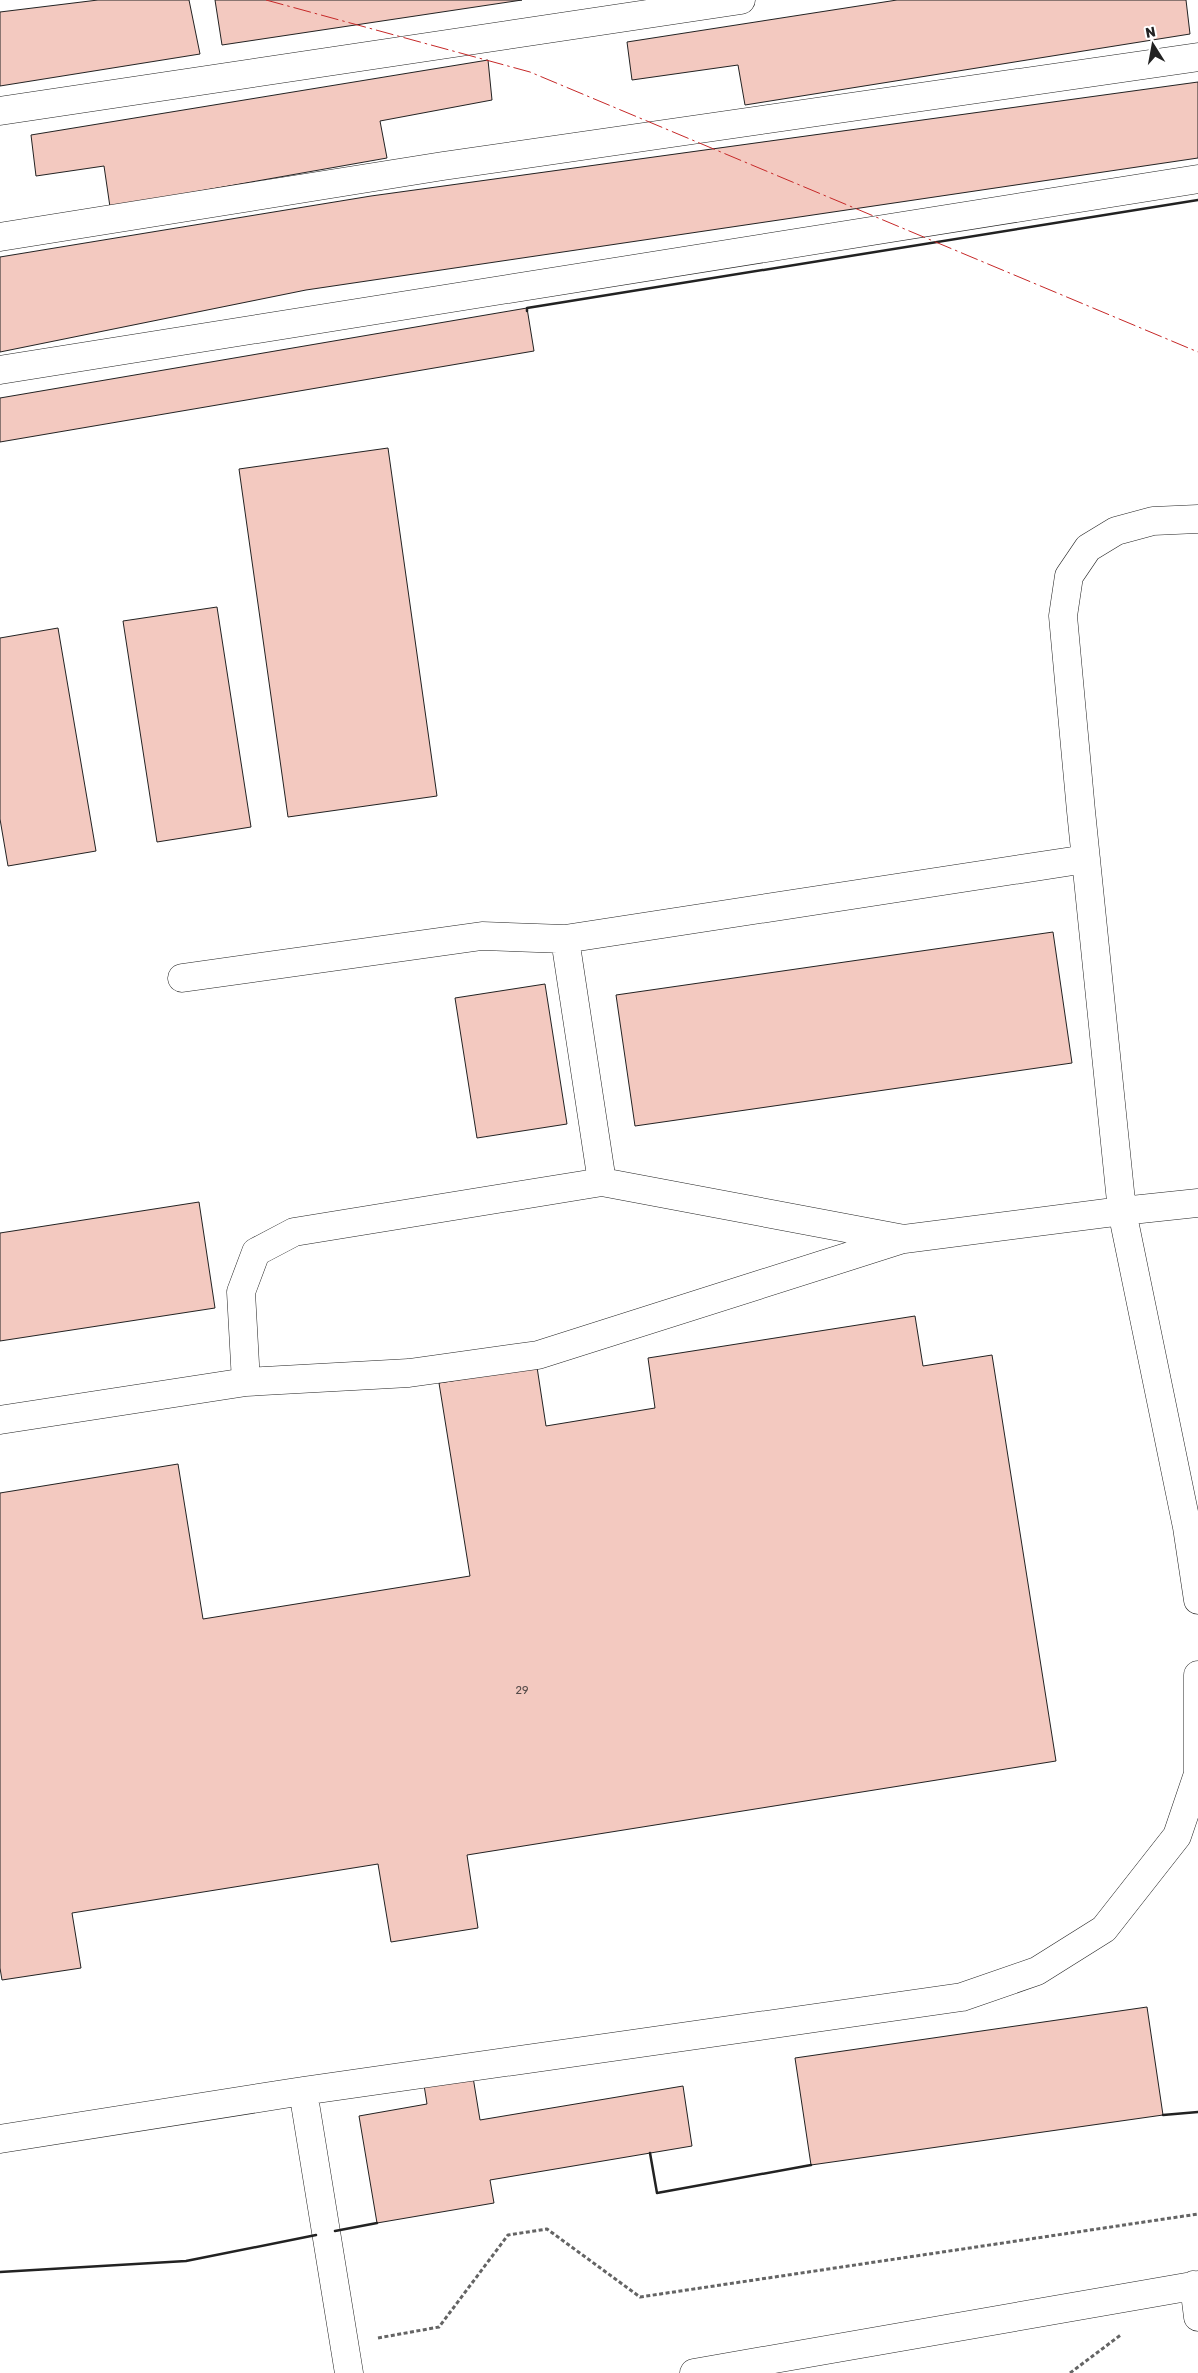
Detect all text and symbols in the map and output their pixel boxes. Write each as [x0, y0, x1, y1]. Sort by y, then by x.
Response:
north arrow [1128, 20, 1178, 70]
text: N [1144, 23, 1157, 42]
house number: 29 [516, 1684, 528, 1697]

